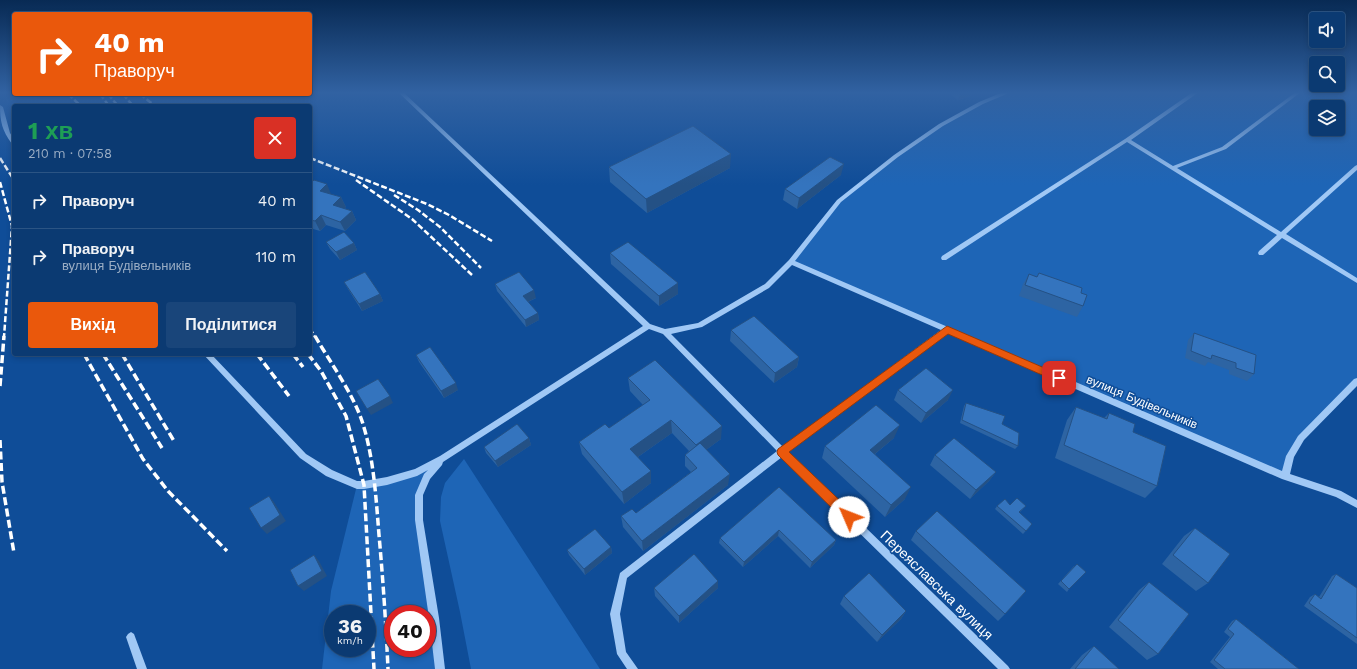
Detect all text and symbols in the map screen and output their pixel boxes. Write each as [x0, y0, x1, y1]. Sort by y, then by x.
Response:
map controls [1309, 12, 1345, 136]
button: sound [1309, 12, 1345, 48]
text: 40 m [94, 26, 164, 59]
icon: right [28, 28, 80, 80]
button: search [1309, 56, 1345, 92]
text: Праворуч [94, 60, 175, 81]
button: layers [1309, 100, 1345, 136]
text: 1 хв [28, 117, 73, 145]
button: close [254, 117, 296, 159]
text: 210 m · 07:58 [28, 146, 112, 161]
icon: right [28, 190, 50, 212]
text: Праворуч [62, 192, 135, 210]
text: 40 m [258, 192, 296, 210]
text: Праворуч [62, 240, 135, 258]
icon: right [28, 246, 50, 268]
text: 110 m [256, 248, 296, 266]
text: вулиця Будівельників [62, 258, 191, 273]
button: Вихід [28, 302, 158, 348]
button: Поділитися [166, 302, 296, 348]
pin [1042, 361, 1076, 395]
icon: arrive [1048, 367, 1070, 389]
street label: вулиця Будівельників [1084, 372, 1200, 432]
position arrow [828, 496, 870, 538]
street label: Переяславська вулиця [878, 527, 996, 643]
speed limit sign: 40 [384, 605, 436, 657]
text: 36 [338, 614, 362, 638]
text: km/h [337, 635, 363, 646]

